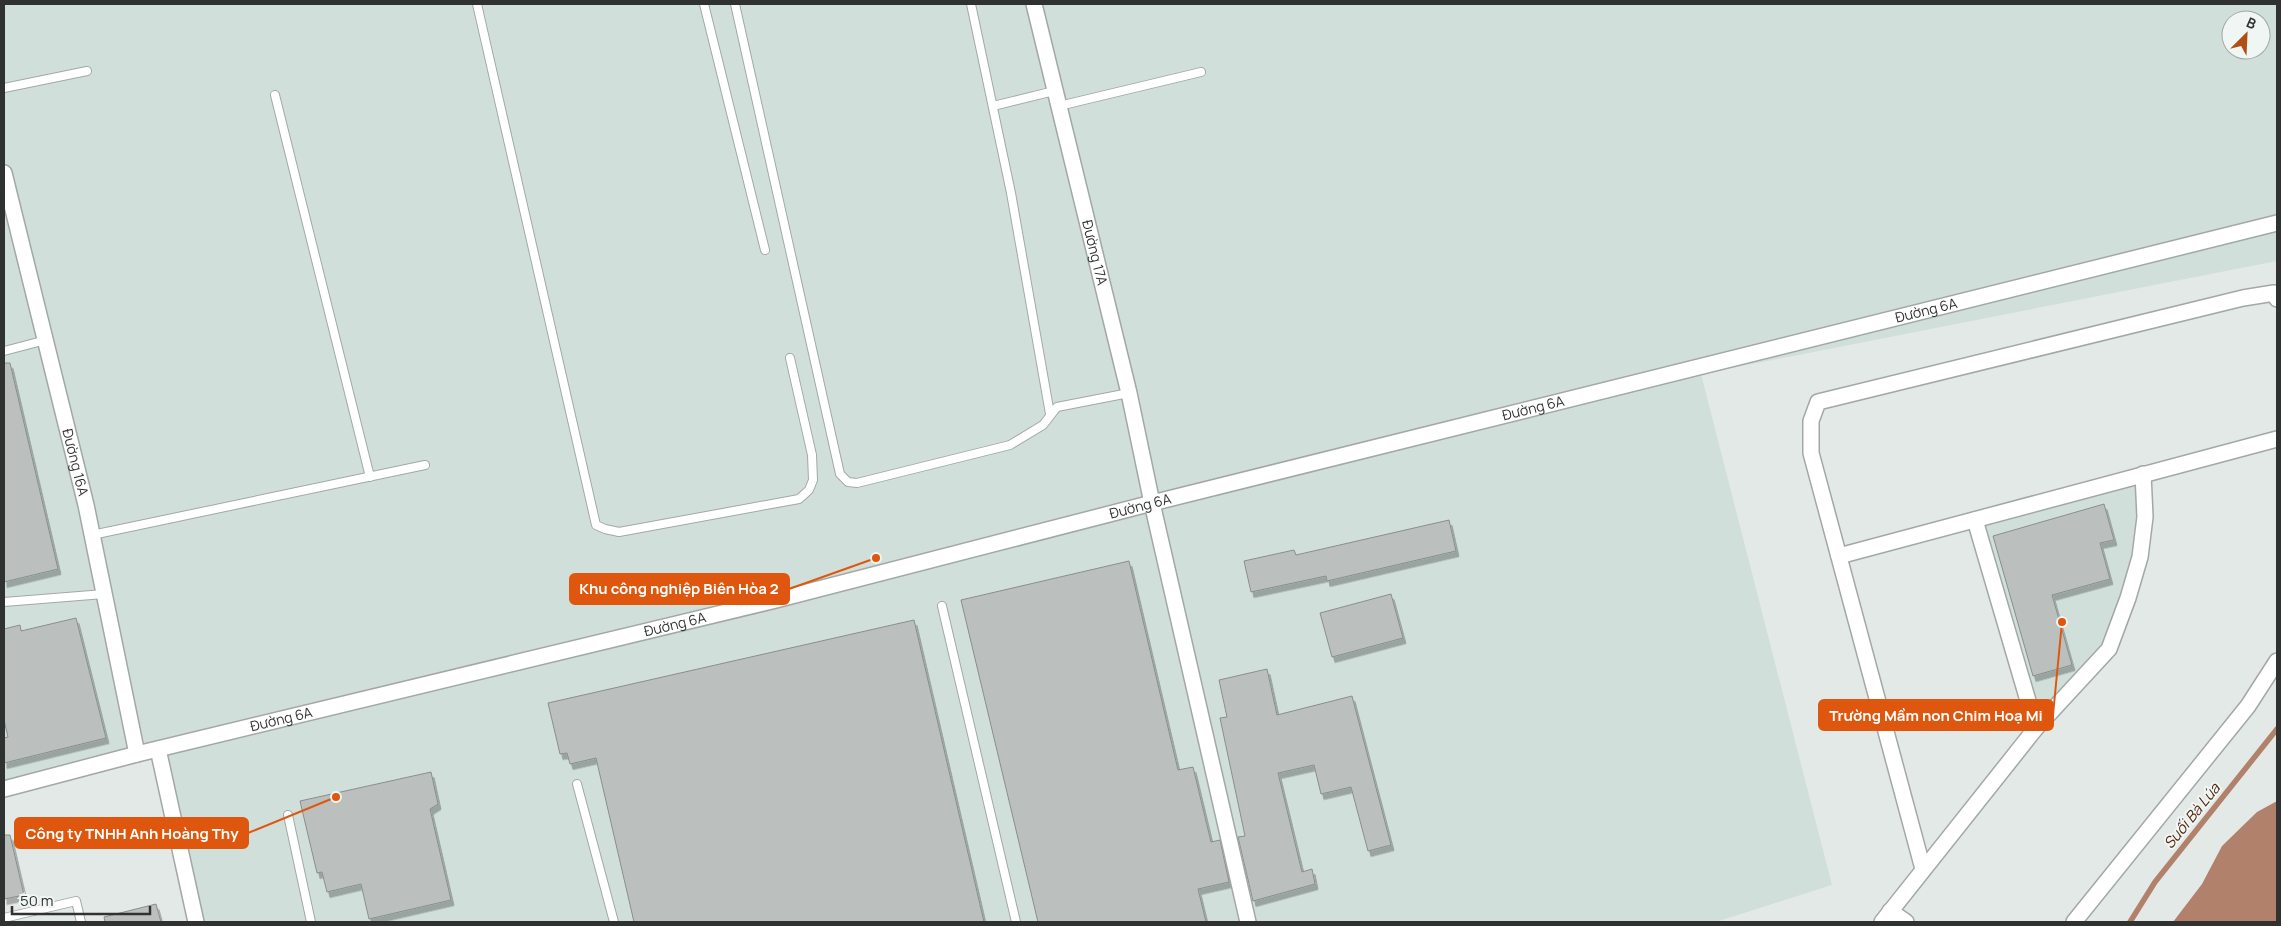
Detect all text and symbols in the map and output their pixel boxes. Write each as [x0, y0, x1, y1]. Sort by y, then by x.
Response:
north arrow [2221, 10, 2271, 60]
text: B [2244, 12, 2260, 33]
street label: Đường 17A [1078, 218, 1112, 287]
street label: Đường 6A [1893, 293, 1959, 327]
street label: Đường 6A [1500, 391, 1566, 424]
street label: Đường 16A [58, 427, 93, 498]
street label: Đường 6A [1107, 489, 1173, 523]
callout: Khu công nghiệp Biên Hòa 2 [570, 574, 789, 604]
text: Khu công nghiệp Biên Hòa 2 [579, 578, 779, 599]
street label: Đường 6A [642, 607, 708, 640]
callout: Trường Mầm non Chim Hoạ Mi [1819, 700, 2053, 730]
street label: Đường 6A [248, 702, 314, 735]
text: Trường Mầm non Chim Hoạ Mi [1829, 705, 2043, 726]
water label: Suối Bà Lúa [2159, 778, 2225, 853]
callout: Công ty TNHH Anh Hoàng Thy [15, 818, 248, 848]
text: Công ty TNHH Anh Hoàng Thy [25, 823, 239, 844]
scale bar [12, 884, 150, 916]
text: 50 m [20, 890, 54, 911]

